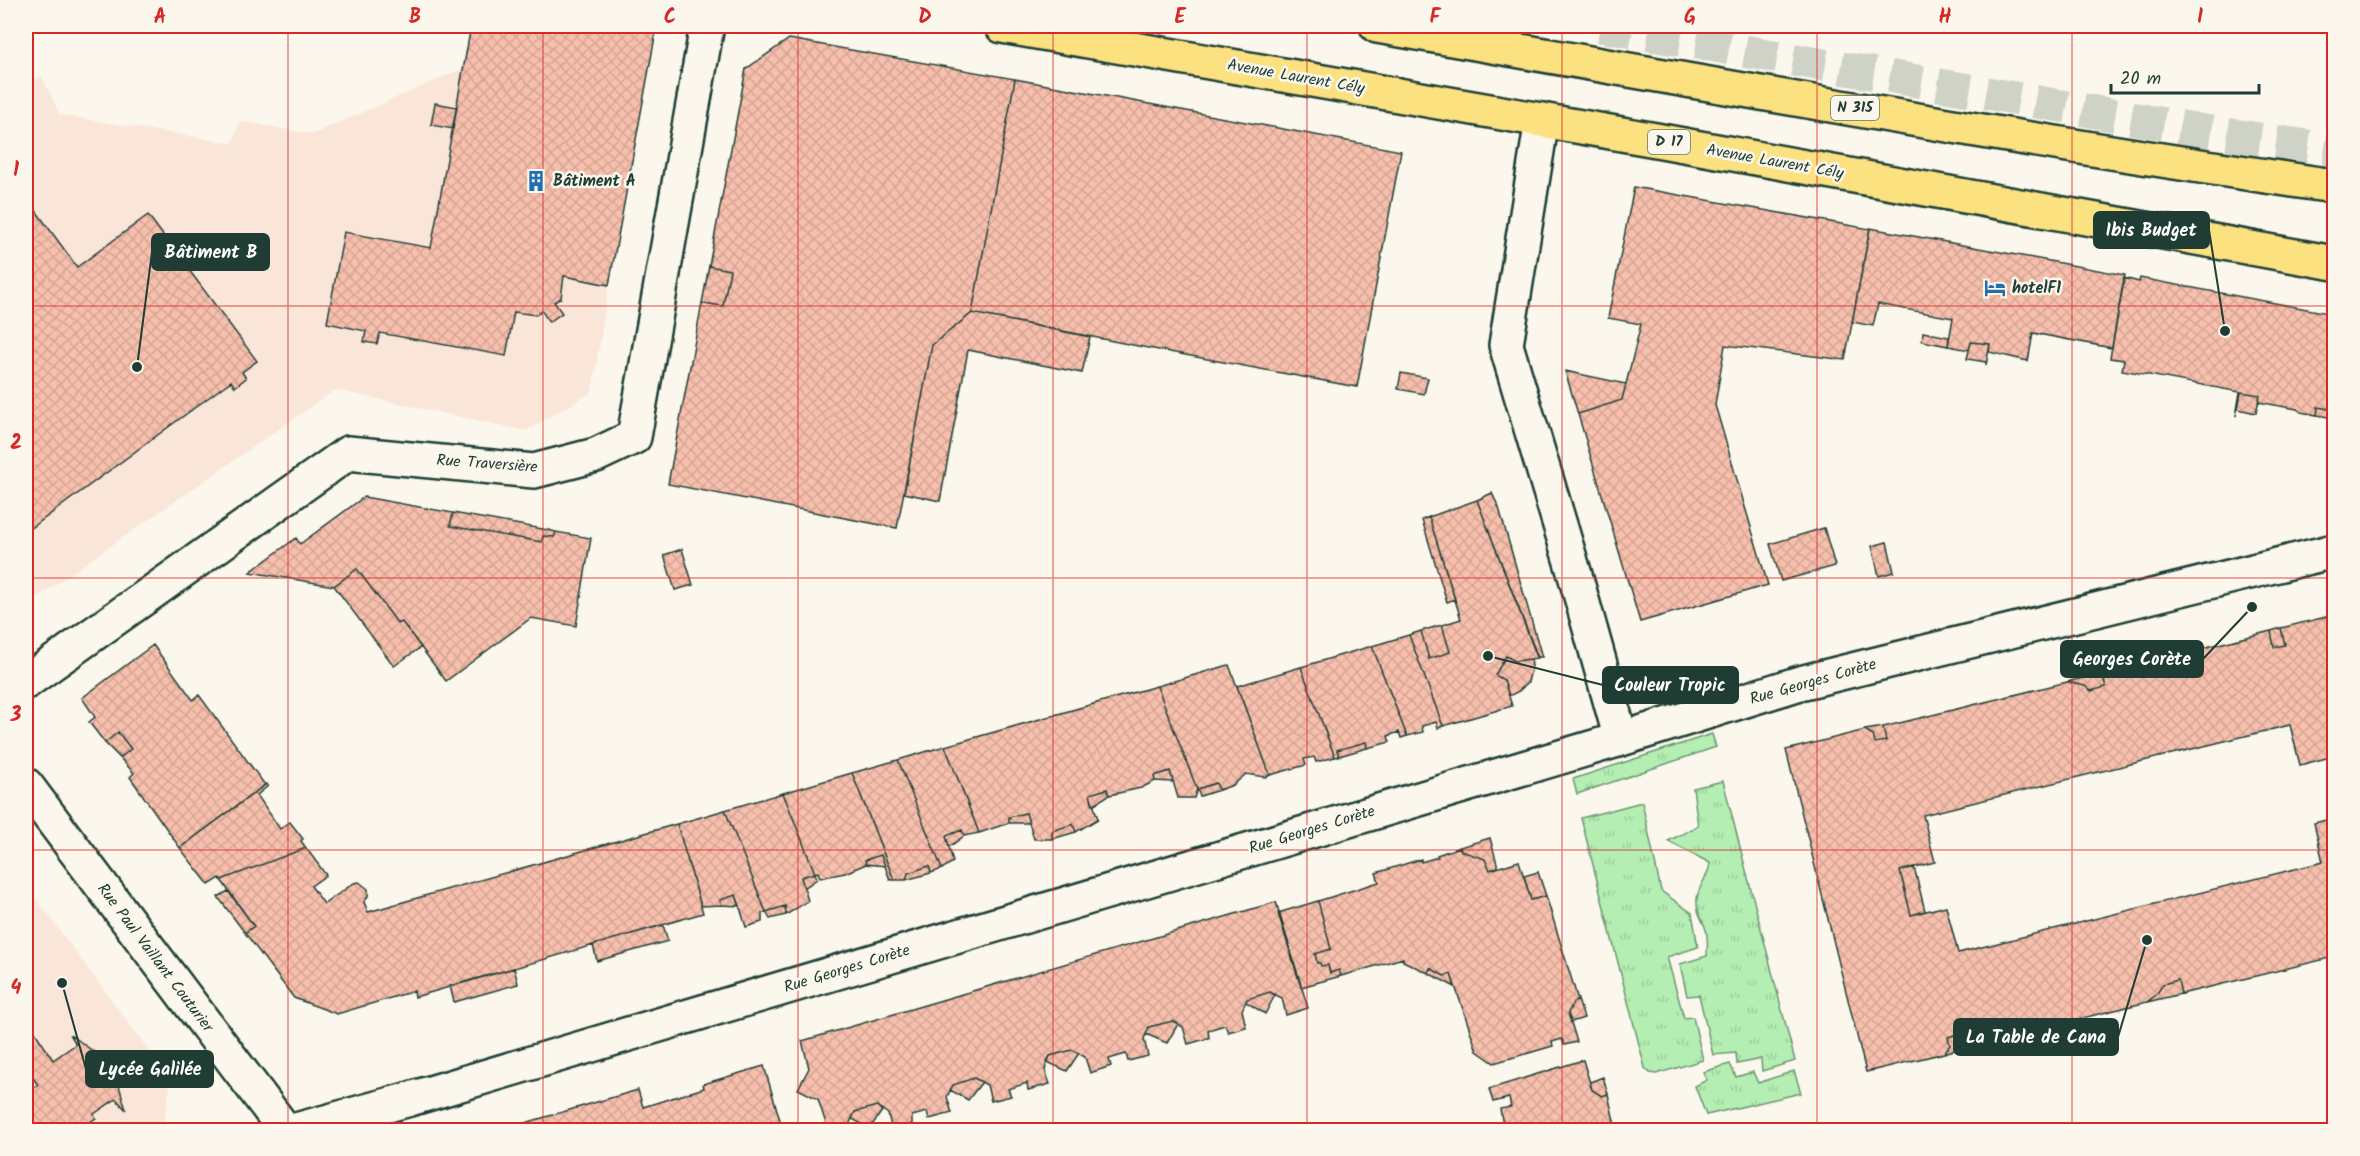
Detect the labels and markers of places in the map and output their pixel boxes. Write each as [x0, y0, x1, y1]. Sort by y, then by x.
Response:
building icon: Bâtiment A [524, 169, 548, 193]
place label: Bâtiment A [553, 169, 636, 194]
callout: Ibis Budget [2094, 212, 2209, 248]
callout: Bâtiment B [152, 234, 269, 270]
hotel icon: hotelF1 [1983, 276, 2007, 300]
place label: hotelF1 [2012, 276, 2061, 301]
callout: Georges Corète [2061, 641, 2203, 677]
callout: Couleur Tropic [1603, 667, 1738, 703]
callout: La Table de Cana [1954, 1019, 2118, 1055]
callout: Lycée Galilée [86, 1051, 213, 1087]

